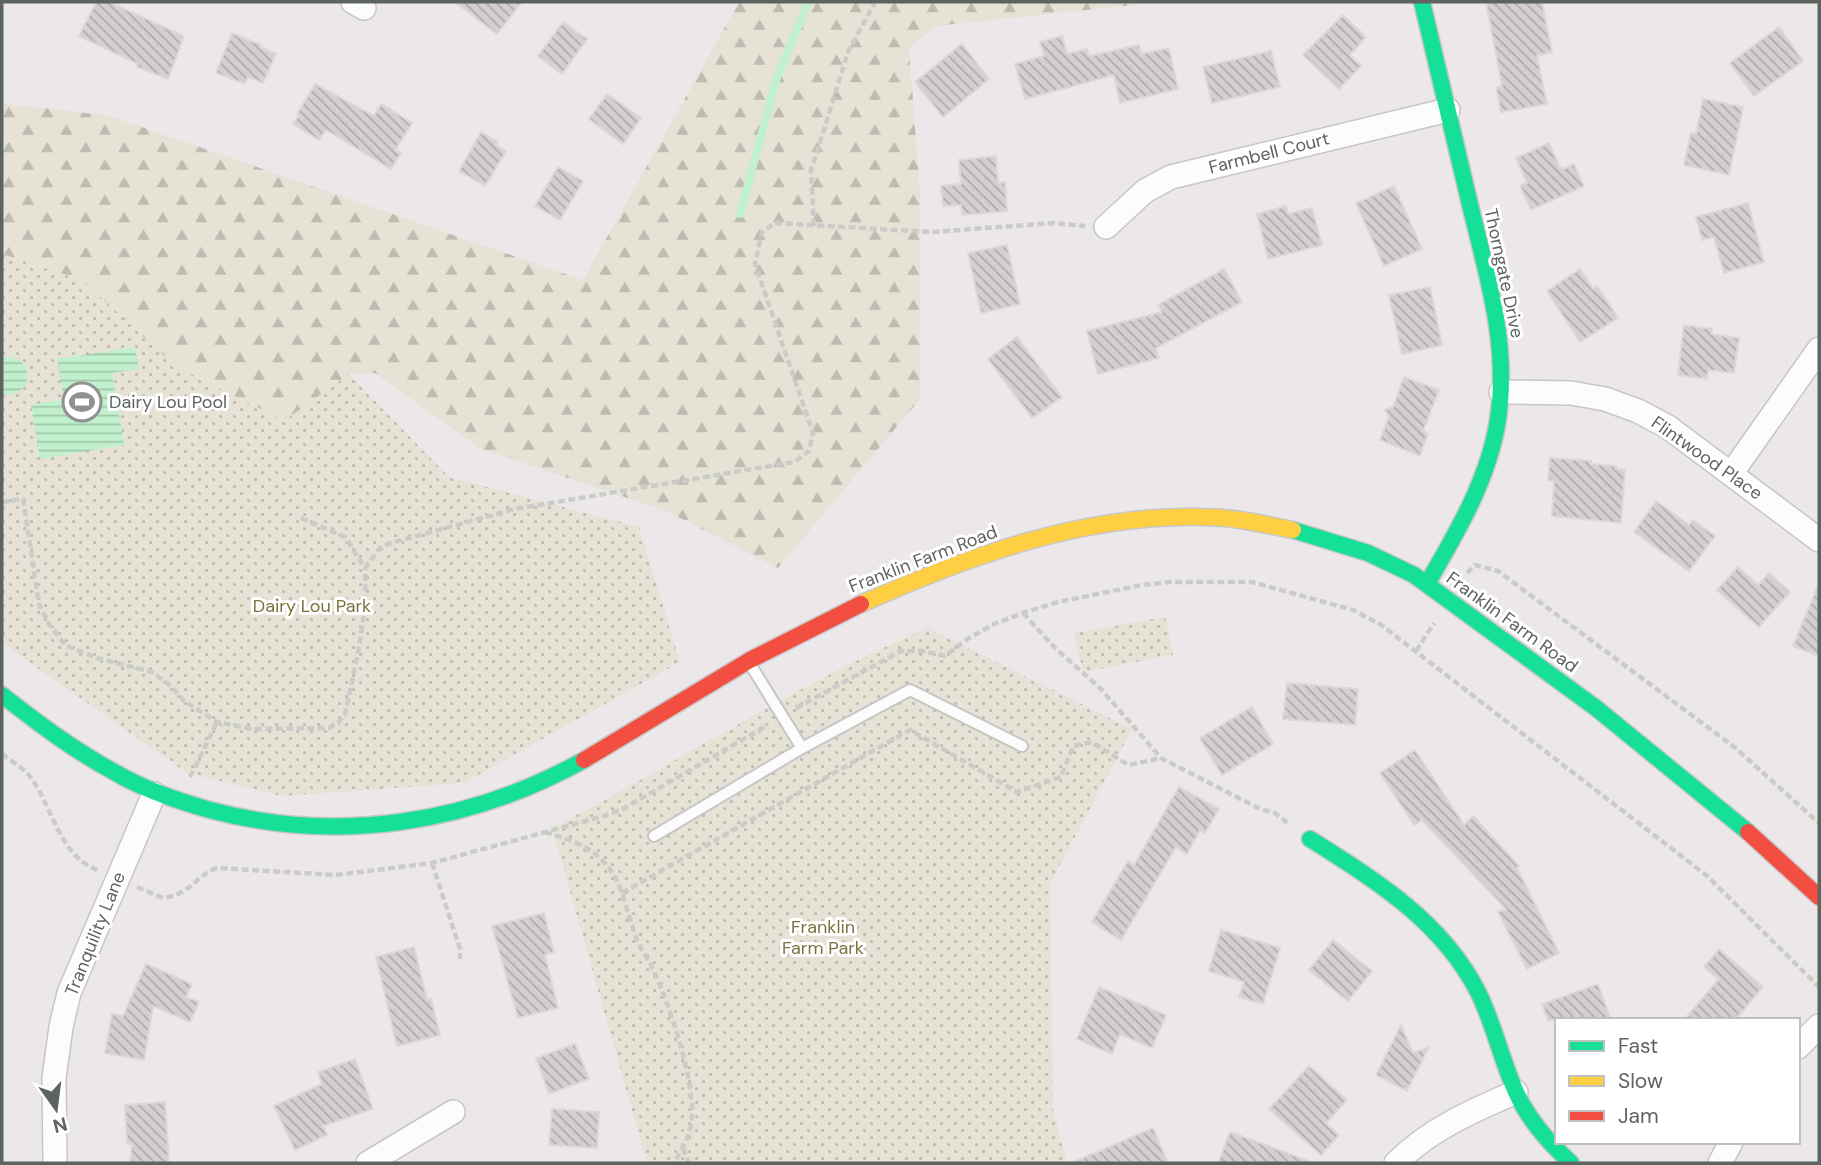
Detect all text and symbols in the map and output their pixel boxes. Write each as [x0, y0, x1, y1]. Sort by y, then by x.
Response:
street label: Farmbell Court [1206, 126, 1332, 180]
street label: Thorngate Drive [1479, 206, 1529, 340]
sports icon: Dairy Lou Pool [61, 381, 103, 423]
place label: Dairy Lou Pool [109, 390, 227, 414]
street label: Flintwood Place [1646, 411, 1768, 505]
street label: Franklin Farm Road [845, 520, 1001, 598]
street label: Franklin Farm Road [1441, 566, 1583, 678]
park label: Dairy Lou Park [253, 594, 371, 618]
street label: Tranquility Lane [59, 868, 131, 1000]
park label: Franklin Farm Park [782, 915, 864, 960]
legend [1555, 1018, 1800, 1144]
text: Fast [1618, 1032, 1658, 1060]
text: Slow [1618, 1067, 1663, 1095]
north arrow [21, 1074, 91, 1144]
text: Jam [1618, 1102, 1659, 1130]
text: N [50, 1111, 70, 1139]

